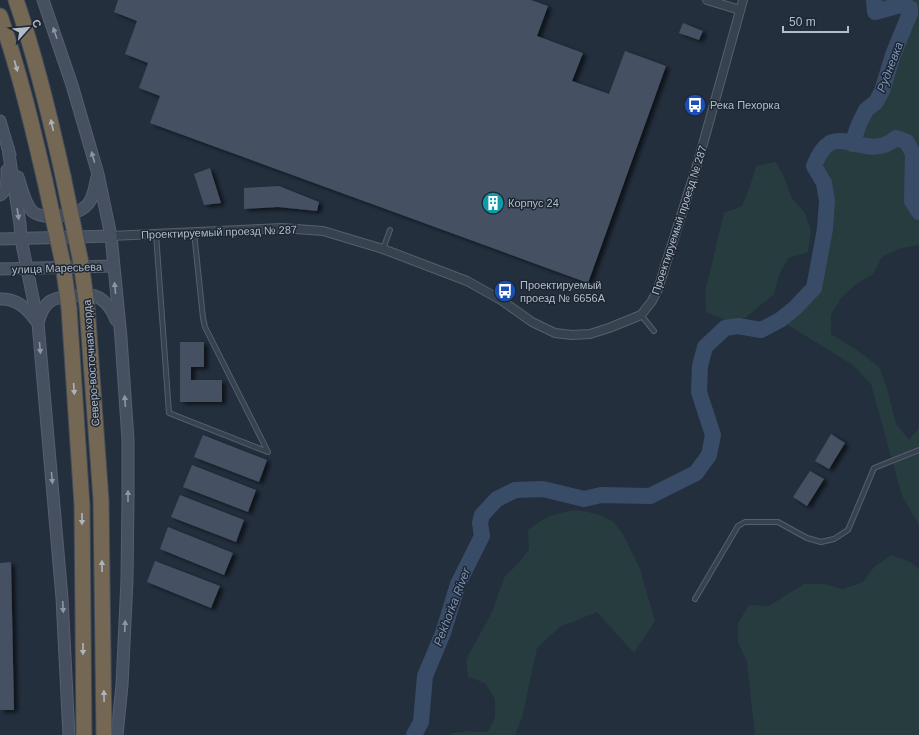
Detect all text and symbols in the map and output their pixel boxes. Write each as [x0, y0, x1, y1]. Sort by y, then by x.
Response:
north arrow [8, 8, 48, 48]
scale bar [783, 8, 848, 34]
text: 50 m [789, 15, 816, 29]
text: С [30, 17, 44, 30]
one-way arrow [52, 27, 58, 39]
water label: Рудневка [874, 40, 906, 94]
one-way arrow [13, 61, 19, 73]
bus stop icon: Река Пехорка [682, 92, 708, 118]
place label: Река Пехорка [710, 99, 781, 111]
one-way arrow [48, 119, 54, 131]
street label: Проектируемый проезд № 287 [649, 144, 709, 296]
one-way arrow [90, 151, 96, 163]
building icon: Корпус 24 [480, 190, 506, 216]
place label: Корпус 24 [508, 197, 559, 209]
one-way arrow [15, 208, 21, 220]
street label: Проектируемый проезд № 287 [141, 223, 297, 241]
street label: улица Маресьева [12, 260, 103, 276]
bus stop icon: Проектируемый проезд № 6656А [492, 278, 518, 304]
place label: Проектируемый проезд № 6656А [520, 279, 606, 304]
one-way arrow [112, 282, 118, 294]
street label: Северо-восточная хорда [81, 298, 101, 427]
one-way arrow [37, 342, 44, 355]
one-way arrow [71, 383, 78, 395]
one-way arrow [122, 395, 129, 407]
one-way arrow [49, 472, 56, 484]
one-way arrow [125, 489, 131, 502]
one-way arrow [79, 513, 85, 526]
one-way arrow [99, 559, 105, 572]
water label: Pekhorka River [431, 565, 474, 648]
one-way arrow [59, 601, 66, 613]
one-way arrow [122, 619, 128, 632]
one-way arrow [80, 643, 86, 656]
one-way arrow [101, 689, 107, 702]

